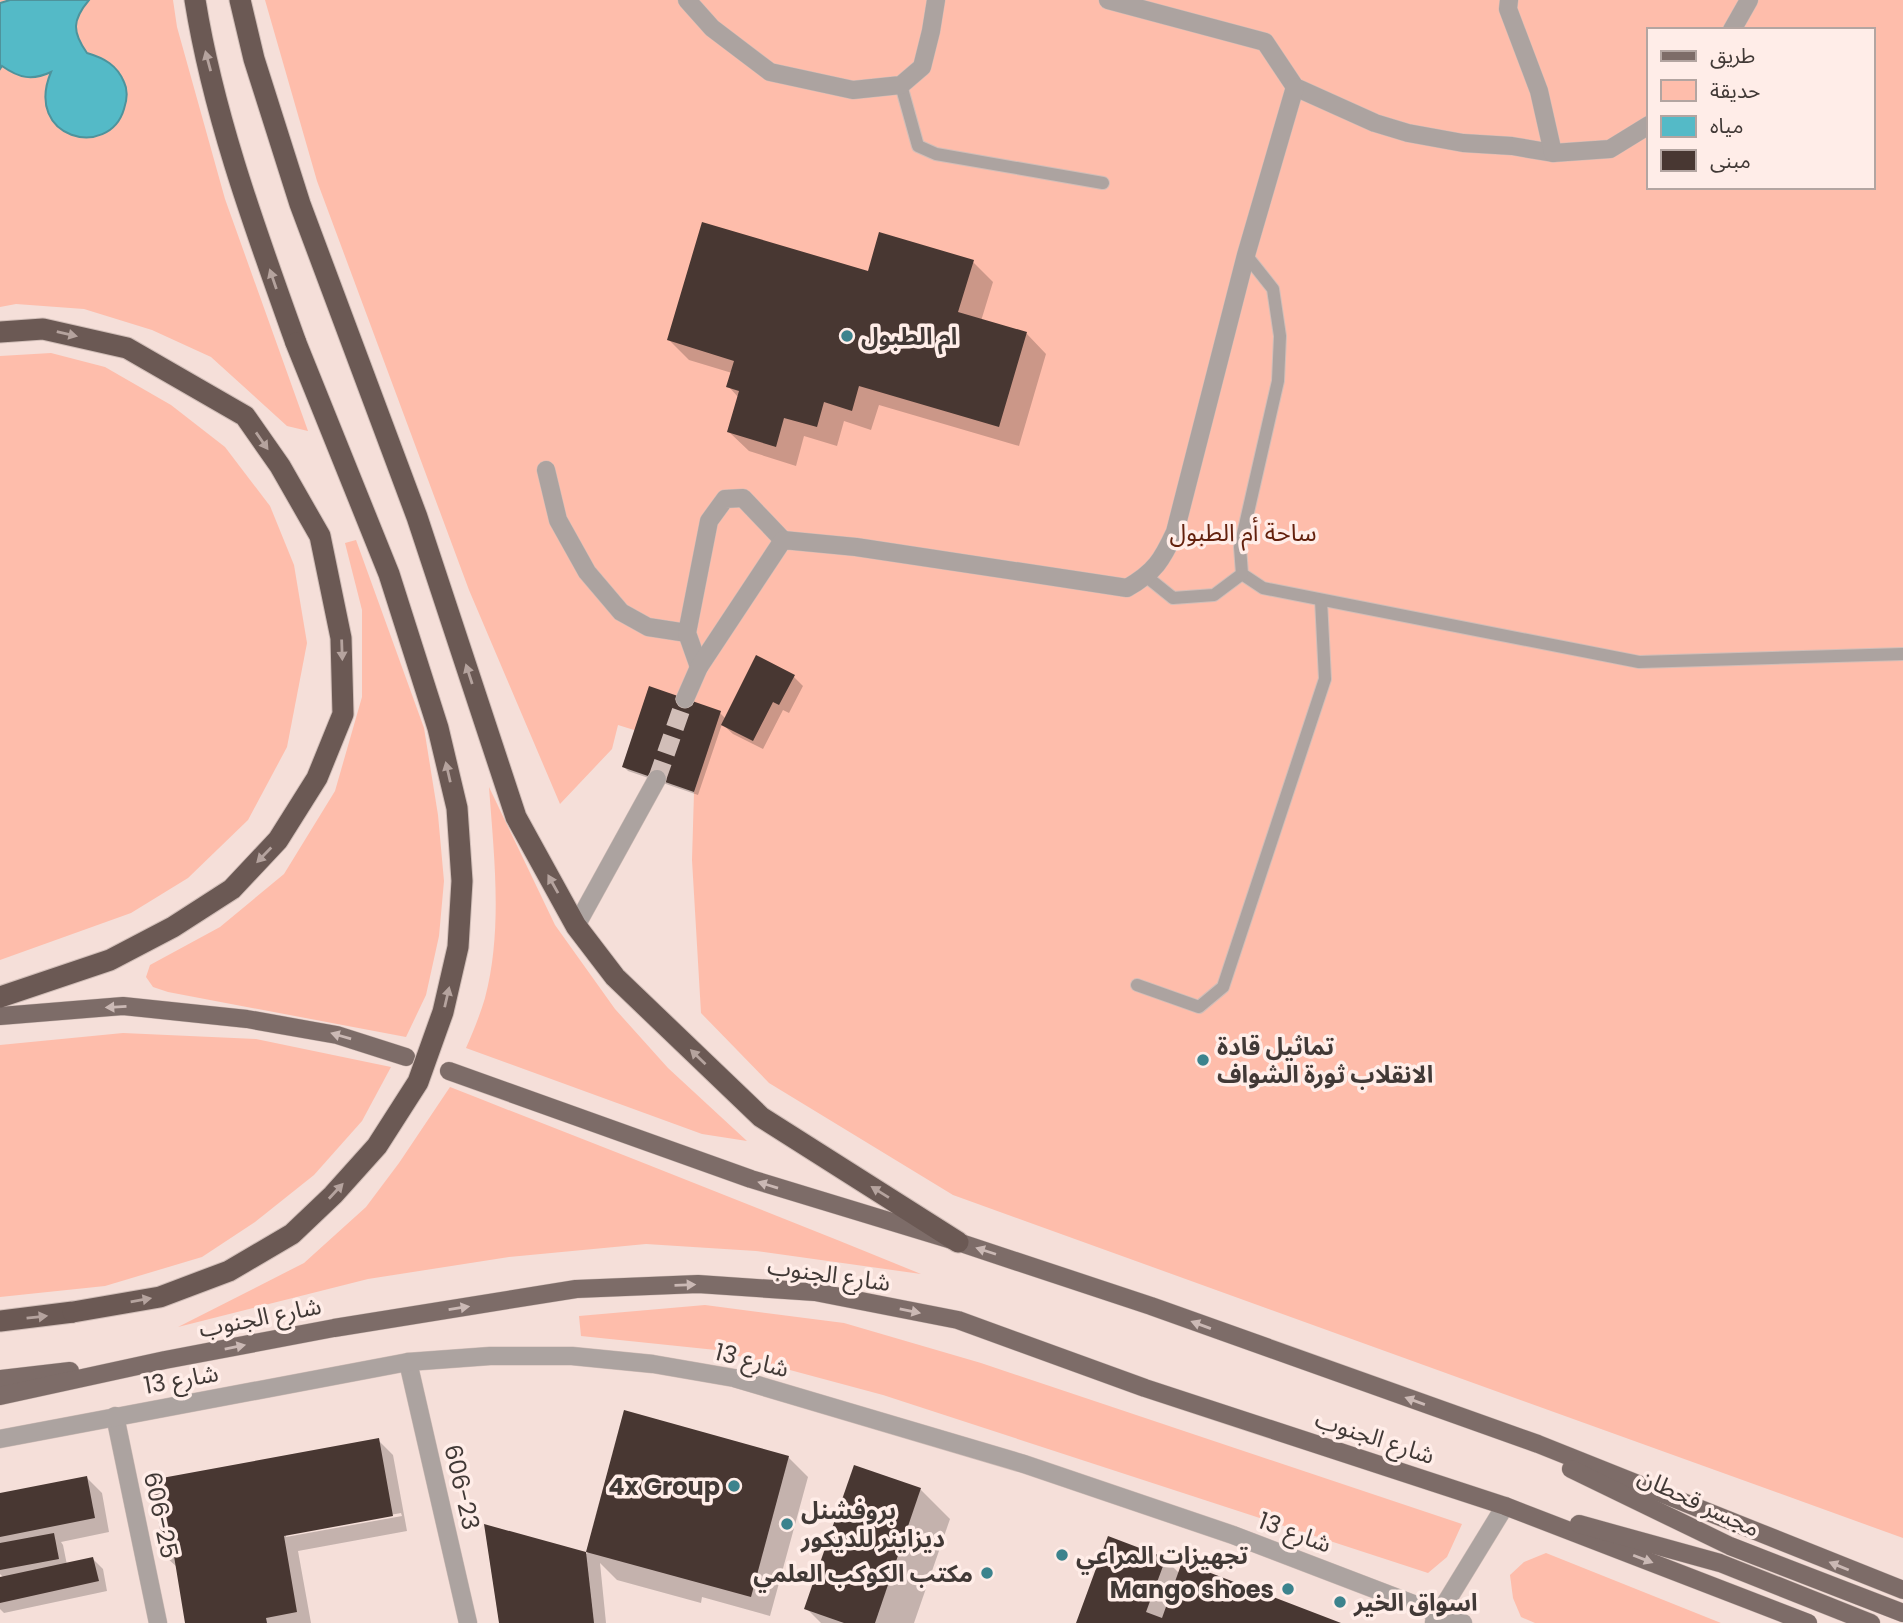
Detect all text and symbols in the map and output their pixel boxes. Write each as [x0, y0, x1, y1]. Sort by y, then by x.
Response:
legend [1647, 28, 1875, 189]
text: طريق [1710, 41, 1755, 70]
one-way arrow [202, 50, 213, 72]
text: حديقة [1710, 76, 1760, 105]
text: مياه [1710, 111, 1743, 140]
text: مبنى [1710, 146, 1751, 175]
one-way arrow [267, 268, 278, 289]
place label: ام الطبول [861, 320, 957, 355]
marker: ام الطبول [839, 328, 855, 344]
one-way arrow [57, 329, 79, 340]
one-way arrow [255, 432, 269, 450]
park label: ساحة أم الطبول [1170, 516, 1316, 551]
one-way arrow [336, 639, 347, 661]
one-way arrow [463, 663, 473, 684]
one-way arrow [442, 761, 453, 783]
one-way arrow [255, 847, 272, 864]
one-way arrow [547, 875, 559, 894]
one-way arrow [442, 986, 453, 1008]
one-way arrow [104, 1002, 126, 1013]
place label: تماثيل قادة الانقلاب ثورة الشواف [1217, 1030, 1433, 1091]
one-way arrow [330, 1031, 351, 1041]
one-way arrow [690, 1049, 707, 1065]
marker: تماثيل قادة الانقلاب ثورة الشواف [1195, 1052, 1211, 1068]
one-way arrow [758, 1179, 779, 1189]
one-way arrow [327, 1183, 343, 1200]
one-way arrow [870, 1186, 890, 1199]
one-way arrow [975, 1245, 996, 1256]
street label: شارع الجنوب [765, 1249, 893, 1300]
one-way arrow [674, 1279, 696, 1290]
street label: شارع الجنوب [196, 1289, 324, 1346]
one-way arrow [130, 1295, 152, 1306]
one-way arrow [448, 1302, 470, 1313]
one-way arrow [899, 1305, 921, 1316]
one-way arrow [26, 1311, 48, 1322]
one-way arrow [1191, 1319, 1212, 1330]
street label: شارع 13 [711, 1335, 792, 1386]
one-way arrow [224, 1341, 246, 1352]
street label: شارع 13 [141, 1356, 221, 1403]
one-way arrow [1405, 1396, 1426, 1407]
street label: شارع الجنوب [1311, 1402, 1439, 1473]
street label: 606-23 [436, 1441, 488, 1533]
street label: مجسر قحطان [1633, 1459, 1765, 1545]
street label: 606-25 [136, 1469, 186, 1561]
place label: 4x Group [608, 1470, 720, 1503]
marker: 4x Group [726, 1478, 742, 1494]
place label: بروفشنل ديزاينر للديكور [800, 1494, 945, 1555]
street label: شارع 13 [1254, 1504, 1336, 1561]
marker: بروفشنل ديزاينر للديكور [779, 1516, 795, 1532]
place label: تجهيزات المراعي [1076, 1539, 1249, 1575]
marker: تجهيزات المراعي [1054, 1547, 1070, 1563]
one-way arrow [1632, 1554, 1653, 1565]
place label: مكتب الكوكب العلمي [753, 1557, 973, 1593]
one-way arrow [1829, 1560, 1850, 1571]
marker: مكتب الكوكب العلمي [979, 1565, 995, 1581]
place label: Mango shoes [1110, 1573, 1274, 1606]
marker: Mango shoes [1280, 1581, 1296, 1597]
place label: اسواق الخير [1353, 1586, 1478, 1619]
marker: اسواق الخير [1332, 1594, 1348, 1610]

